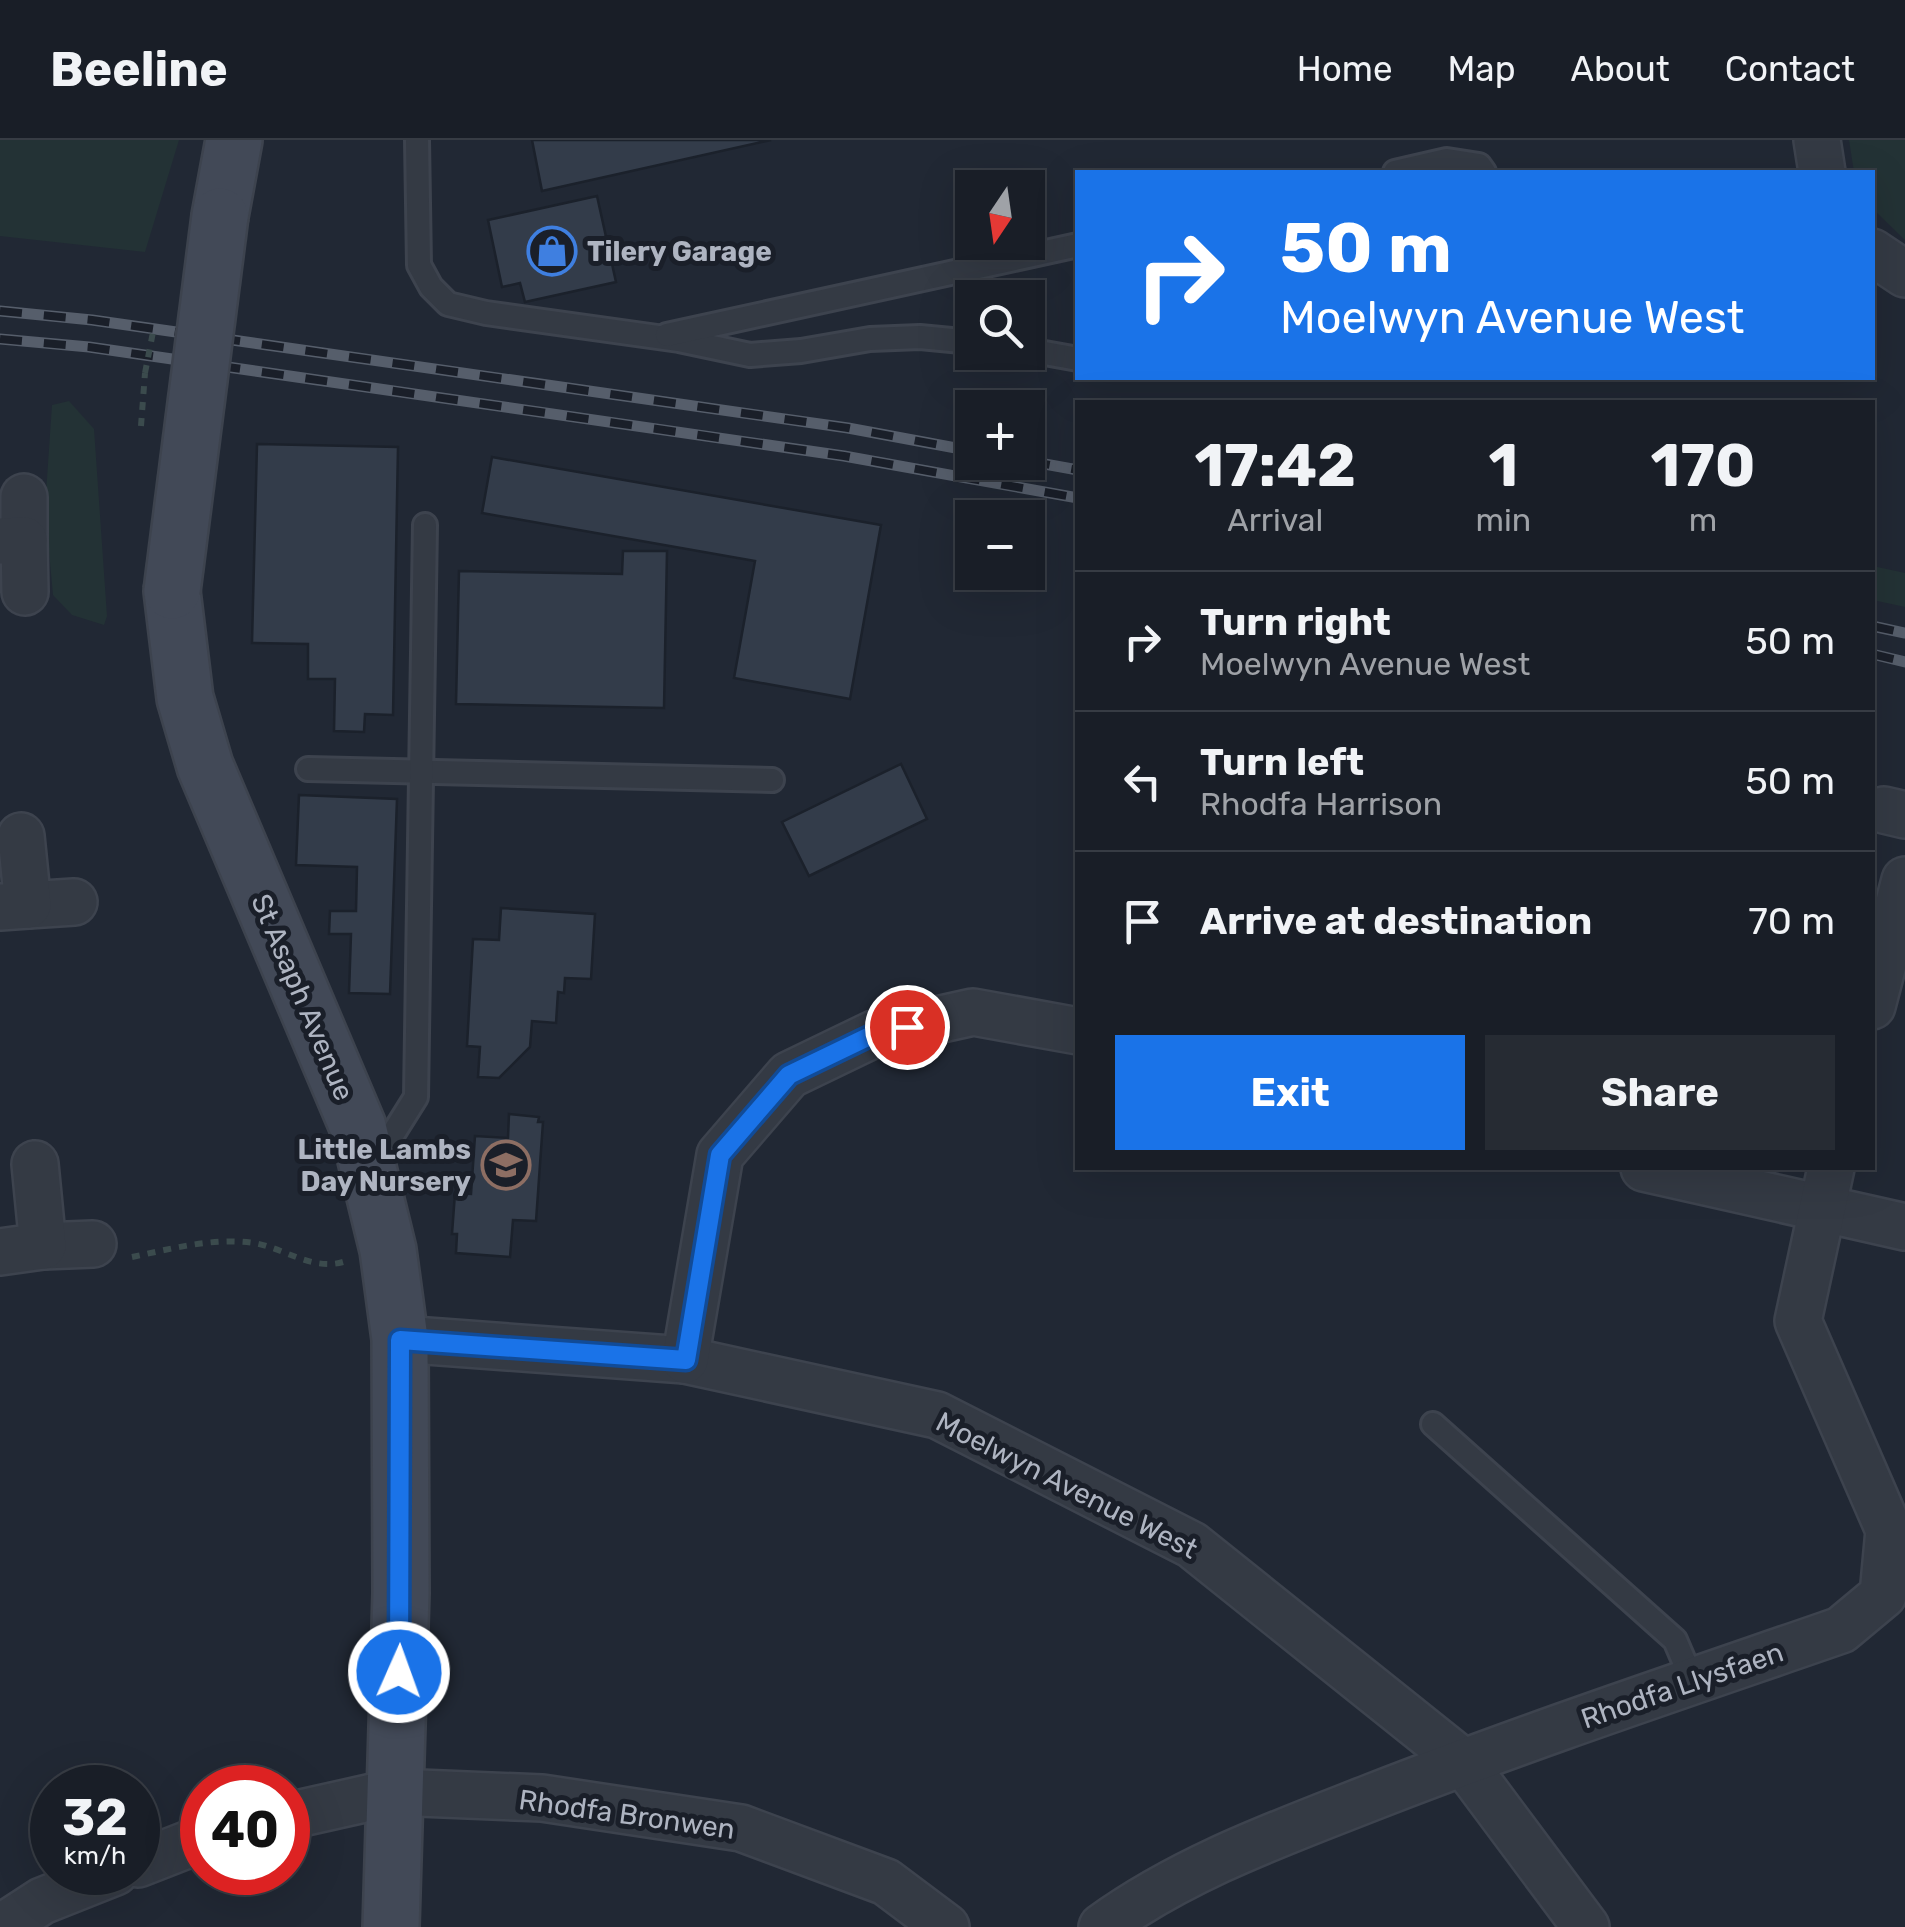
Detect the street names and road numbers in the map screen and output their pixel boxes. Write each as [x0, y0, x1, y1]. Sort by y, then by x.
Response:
street label: St Asaph Avenue [244, 889, 361, 1105]
street label: Moelwyn Avenue West [931, 1405, 1203, 1566]
street label: Rhodfa Llysfaen [1577, 1635, 1788, 1736]
street label: Rhodfa Bronwen [517, 1783, 737, 1846]

